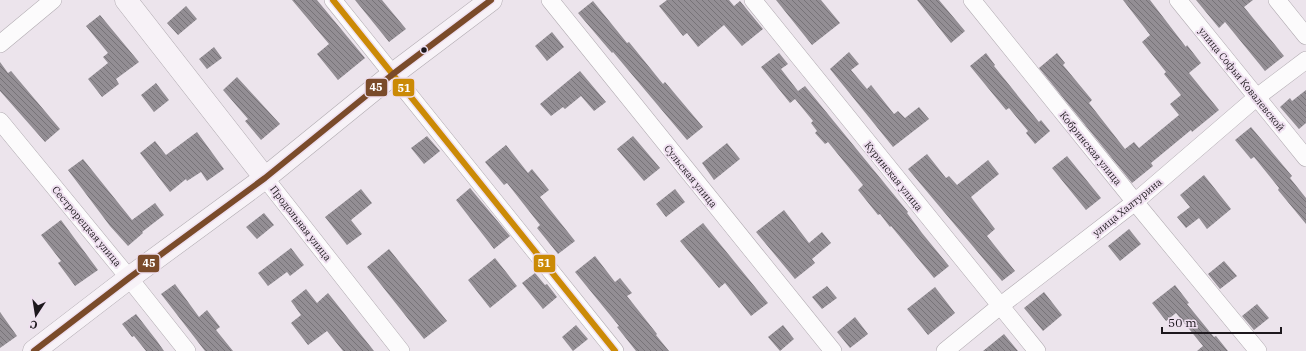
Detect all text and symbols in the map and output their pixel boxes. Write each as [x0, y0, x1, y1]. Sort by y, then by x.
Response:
street label: улица Софьи Ковалевской [1196, 25, 1288, 134]
unlabelled marker [419, 45, 429, 55]
line badge: 45 [365, 78, 388, 97]
line badge: 51 [392, 78, 415, 97]
text: 45 [369, 80, 383, 94]
text: 51 [397, 81, 411, 95]
street label: Кобринская улица [1057, 109, 1125, 188]
street label: Куринская улица [862, 139, 926, 214]
street label: Сульская улица [661, 142, 720, 211]
street label: улица Халтурина [1090, 175, 1165, 239]
street label: Сестрорецкая улица [49, 183, 124, 270]
street label: Продольная улица [267, 183, 335, 264]
line badge: 45 [137, 254, 160, 273]
line badge: 51 [533, 254, 556, 273]
text: 45 [142, 256, 156, 270]
text: 51 [537, 256, 551, 270]
north arrow [16, 295, 56, 335]
scale bar [1162, 309, 1281, 335]
text: 50 m [1168, 315, 1197, 330]
text: С [29, 317, 39, 332]

